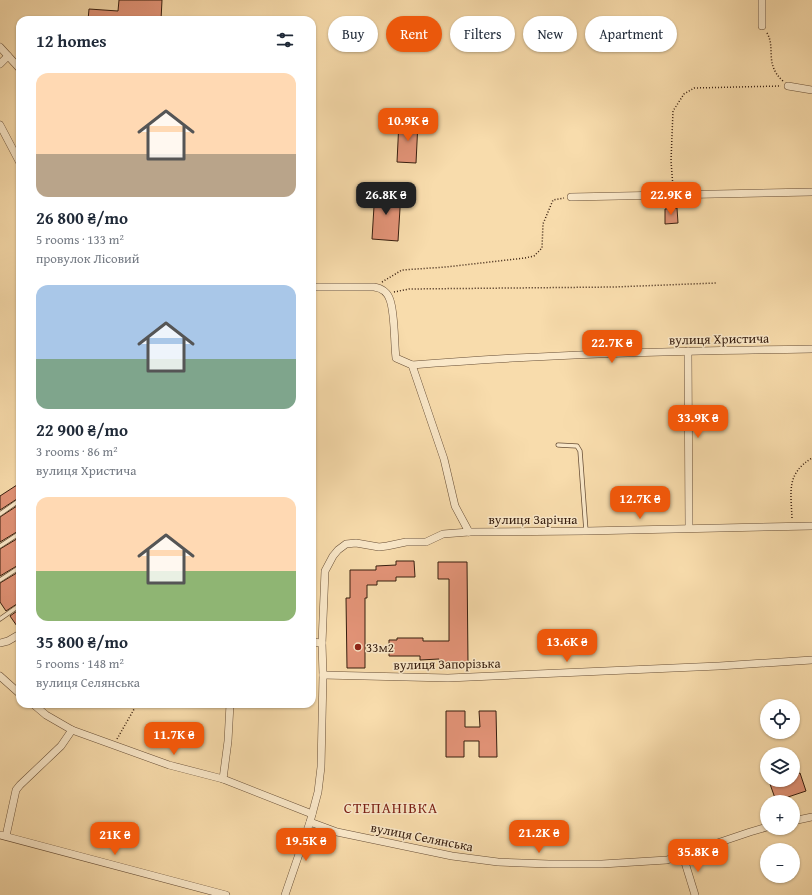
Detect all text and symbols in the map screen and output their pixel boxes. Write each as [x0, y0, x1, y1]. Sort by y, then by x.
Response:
chip: Buy [328, 16, 378, 52]
chip: Rent [386, 16, 442, 52]
chip: Filters [450, 16, 515, 52]
chip: New [523, 16, 577, 52]
chip: Apartment [585, 16, 677, 52]
text: 12 homes [36, 28, 107, 53]
icon: filters [274, 29, 296, 51]
icon: home [130, 99, 202, 171]
pin: 10.9K ₴ [371, 108, 445, 142]
text: 10.9K ₴ [387, 111, 429, 130]
pin: 26.8K ₴ [349, 182, 423, 216]
pin: 22.9K ₴ [634, 182, 708, 216]
text: 26.8K ₴ [365, 185, 407, 204]
text: 22.9K ₴ [650, 185, 692, 204]
text: 26 800 ₴/mo [36, 205, 128, 230]
text: 5 rooms · 133 m² [36, 230, 124, 249]
text: провулок Лісовий [36, 249, 140, 268]
icon: home [130, 311, 202, 383]
street label: вулиця Христича [669, 329, 770, 349]
pin: 22.7K ₴ [575, 330, 649, 364]
text: 22.7K ₴ [591, 333, 633, 352]
pin: 33.9K ₴ [661, 405, 735, 439]
text: 33.9K ₴ [677, 408, 719, 427]
text: 22 900 ₴/mo [36, 417, 128, 442]
text: 3 rooms · 86 m² [36, 442, 118, 461]
text: вулиця Христича [36, 461, 136, 480]
pin: 12.7K ₴ [603, 486, 677, 520]
text: 12.7K ₴ [619, 489, 661, 508]
street label: вулиця Зарічна [489, 510, 578, 529]
icon: home [130, 523, 202, 595]
text: 35 800 ₴/mo [36, 629, 128, 654]
pin: 13.6K ₴ [530, 629, 604, 663]
text: 13.6K ₴ [546, 632, 588, 651]
place label: 33м2 [366, 638, 394, 657]
marker: 33м2 [353, 642, 363, 652]
text: 5 rooms · 148 m² [36, 654, 124, 673]
street label: вулиця Запорізька [393, 654, 501, 674]
text: вулиця Селянська [36, 673, 140, 692]
map controls [760, 699, 800, 883]
button: locate [760, 699, 800, 739]
pin: 11.7K ₴ [137, 722, 211, 756]
text: 11.7K ₴ [153, 725, 195, 744]
button: layers [760, 747, 800, 787]
button: + [760, 795, 800, 835]
district label: СТЕПАНІВКА [344, 797, 438, 818]
street label: вулиця Селянська [369, 818, 476, 856]
pin: 21.2K ₴ [502, 820, 576, 854]
pin: 21K ₴ [87, 822, 143, 856]
text: 21.2K ₴ [518, 823, 560, 842]
text: 21K ₴ [99, 825, 131, 844]
pin: 19.5K ₴ [269, 828, 343, 862]
text: 19.5K ₴ [285, 831, 327, 850]
pin: 35.8K ₴ [661, 839, 735, 873]
text: 35.8K ₴ [677, 842, 719, 861]
button: − [760, 843, 800, 883]

